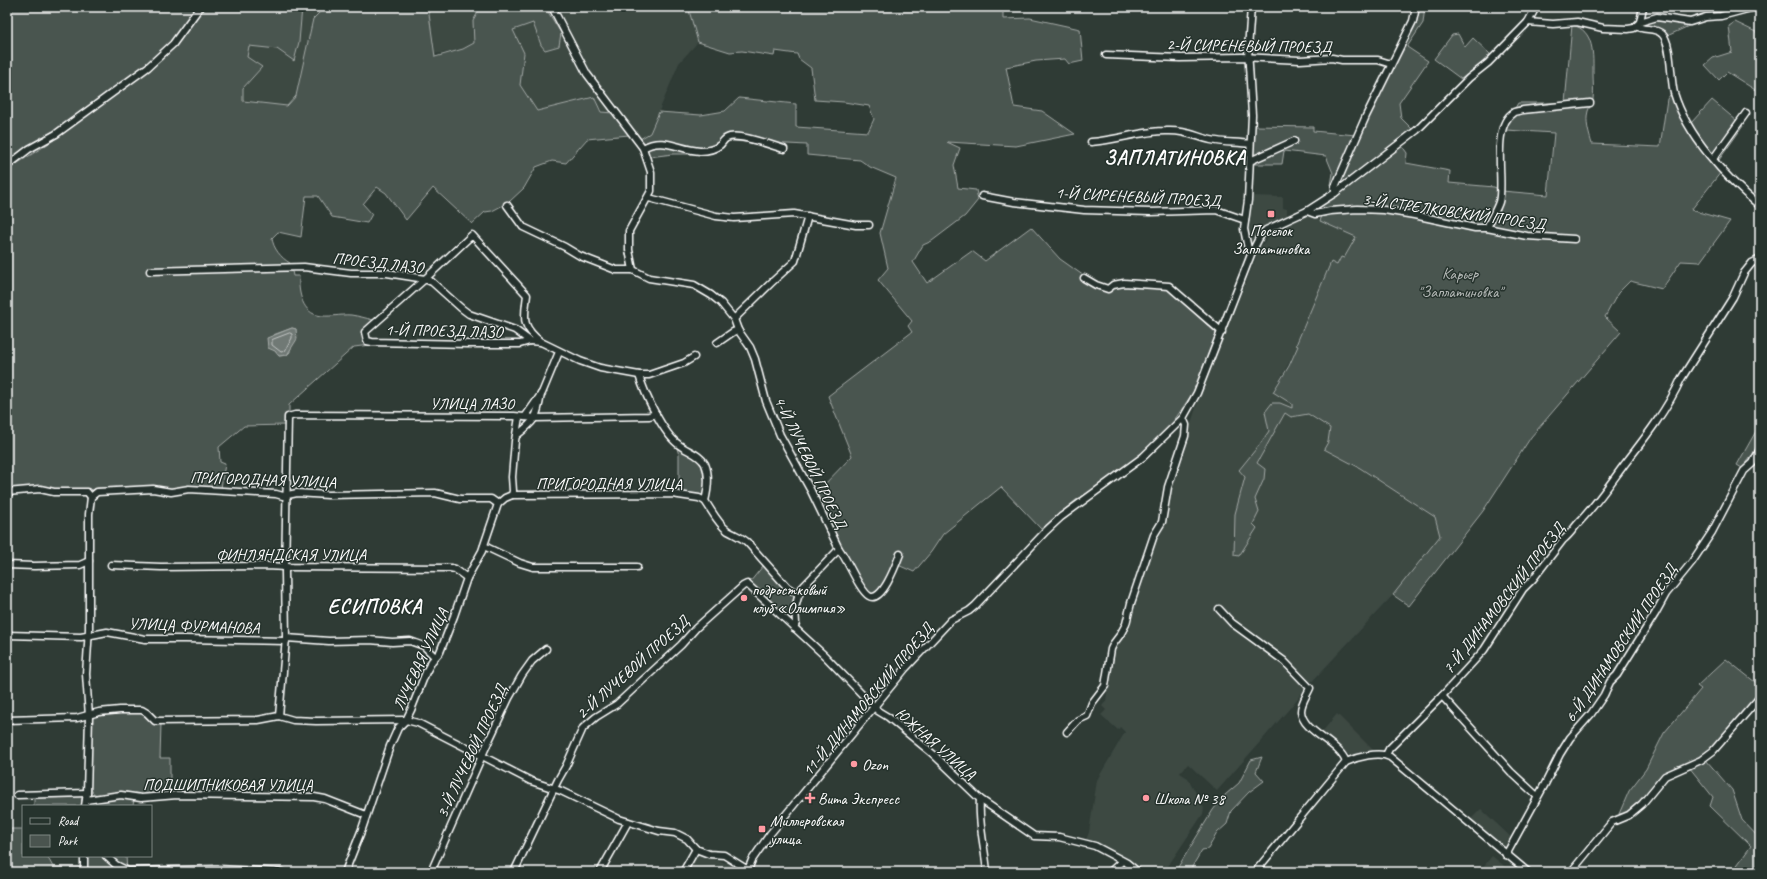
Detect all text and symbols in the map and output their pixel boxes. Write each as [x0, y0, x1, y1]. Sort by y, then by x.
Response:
street label: 2-Й СИРЕНЕВЫЙ ПРОЕЗД [1166, 35, 1333, 57]
district label: ЗАПЛАТИНОВКА [1104, 145, 1247, 170]
street label: 1-Й СИРЕНЕВЫЙ ПРОЕЗД [1055, 183, 1222, 211]
street label: 3-Й СТРЕЛКОВСКИЙ ПРОЕЗД [1361, 189, 1548, 235]
marker: Поселок Заплатиновка [1266, 209, 1276, 219]
place label: Поселок Заплатиновка [1233, 221, 1311, 259]
street label: ПРОЕЗД ЛАЗО [332, 248, 426, 278]
park label: Карьер "Заплатиновка" [1418, 264, 1505, 302]
street label: 1-Й ПРОЕЗД ЛАЗО [385, 320, 505, 342]
street label: 4-Й ЛУЧЕВОЙ ПРОЕЗД [769, 393, 851, 533]
street label: УЛИЦА ЛАЗО [430, 394, 516, 414]
street label: ПРИГОРОДНАЯ УЛИЦА [190, 467, 337, 493]
street label: ПРИГОРОДНАЯ УЛИЦА [536, 474, 683, 494]
street label: 7-Й ДИНАМОВСКИЙ ПРОЕЗД [1439, 518, 1570, 678]
street label: ФИНЛЯНДСКАЯ УЛИЦА [216, 545, 367, 565]
street label: 6-Й ДИНАМОВСКИЙ ПРОЕЗД [1560, 560, 1682, 726]
place label: подростковый клуб «Олимпия» [752, 580, 846, 618]
marker: подростковый клуб «Олимпия» [739, 593, 749, 603]
district label: ЕСИПОВКА [328, 594, 423, 619]
street label: ЛУЧЕВАЯ УЛИЦА [389, 605, 454, 713]
street label: 2-Й ЛУЧЕВОЙ ПРОЕЗД [572, 611, 694, 724]
street label: УЛИЦА ФУРМАНОВА [128, 614, 261, 638]
street label: 11-Й ДИНАМОВСКИЙ ПРОЕЗД [798, 618, 939, 780]
street label: 3-Й ЛУЧЕВОЙ ПРОЕЗД [432, 680, 512, 821]
street label: ЮЖНАЯ УЛИЦА [891, 703, 980, 785]
place label: Ozon [862, 755, 889, 775]
marker: Ozon [849, 759, 859, 769]
street label: ПОДШИПНИКОВАЯ УЛИЦА [143, 775, 314, 795]
place label: Вита Экспресс [818, 789, 901, 809]
place label: Школа № 38 [1154, 789, 1226, 809]
marker: Вита Экспресс [805, 793, 815, 803]
marker: Школа № 38 [1141, 793, 1151, 803]
legend [22, 805, 152, 857]
place label: Миллеровская улица [769, 811, 844, 849]
text: Road [58, 813, 80, 829]
marker: Миллеровская улица [757, 824, 767, 834]
text: Park [58, 833, 79, 849]

